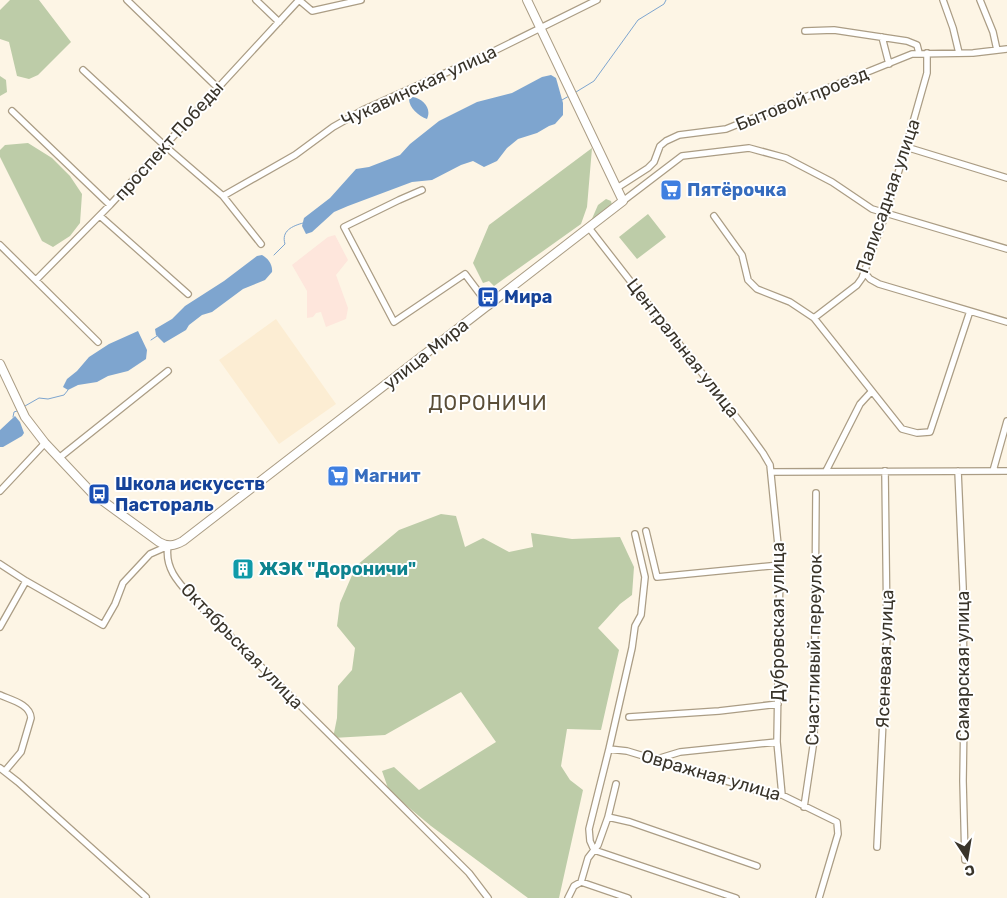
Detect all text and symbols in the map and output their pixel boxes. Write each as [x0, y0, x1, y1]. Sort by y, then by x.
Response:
street label: Чукавинская улица [338, 40, 500, 132]
street label: Бытовой проезд [732, 62, 872, 136]
street label: проспект Победы [110, 77, 228, 205]
street label: Палисадная улица [851, 116, 925, 276]
supermarket icon: Пятёрочка [659, 178, 683, 202]
place label: Пятёрочка [687, 179, 787, 201]
street label: Центральная улица [622, 274, 744, 422]
bus stop icon: Мира [476, 285, 500, 309]
place label: Мира [504, 286, 552, 308]
street label: улица Мира [379, 314, 473, 394]
district label: ДОРОНИЧИ [428, 391, 548, 415]
supermarket icon: Магнит [326, 464, 350, 488]
place label: Магнит [354, 465, 421, 487]
place label: Школа искусств Пастораль [115, 473, 265, 516]
bus stop icon: Школа искусств Пастораль [87, 482, 111, 506]
street label: Дубровская улица [767, 542, 789, 702]
street label: Счастливый переулок [801, 554, 827, 746]
building icon: ЖЭК "Дороничи" [231, 557, 255, 581]
place label: ЖЭК "Дороничи" [259, 558, 416, 580]
street label: Октябрьская улица [176, 578, 308, 714]
street label: Ясеневая улица [872, 589, 898, 729]
street label: Самарская улица [952, 591, 974, 741]
street label: Овражная улица [639, 745, 783, 805]
north arrow [942, 833, 992, 883]
text: С [963, 861, 976, 880]

